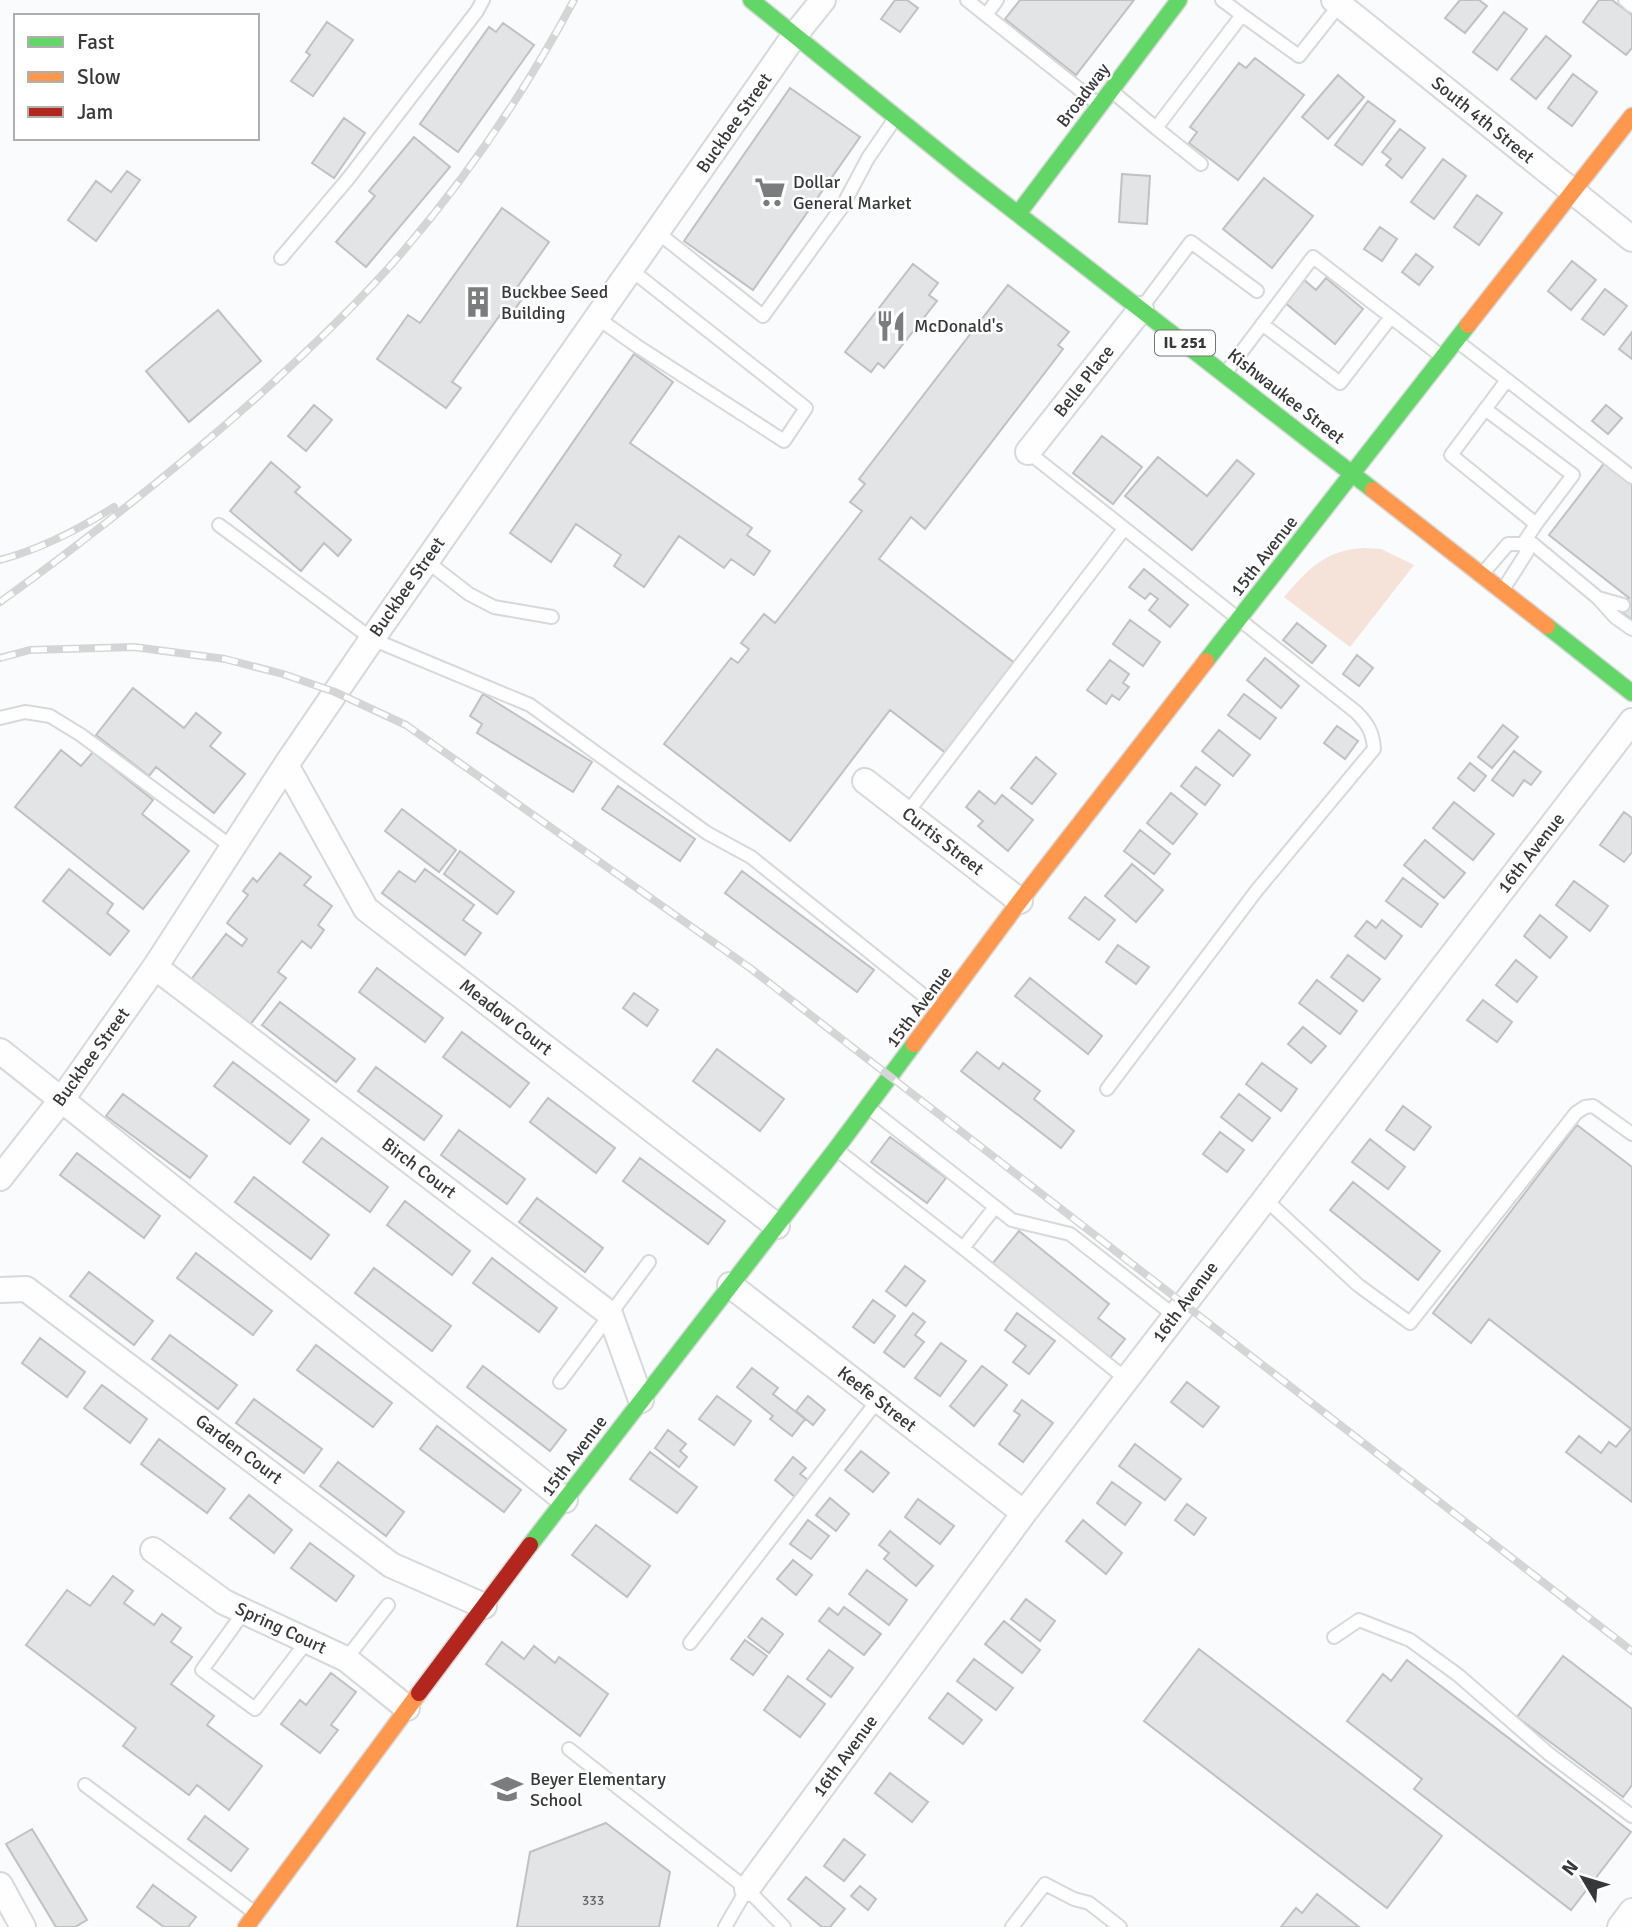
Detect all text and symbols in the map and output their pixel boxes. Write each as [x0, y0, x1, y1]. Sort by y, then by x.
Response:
legend [14, 14, 259, 140]
text: Fast [77, 29, 114, 55]
street label: Broadway [1052, 58, 1115, 132]
text: Slow [77, 64, 121, 90]
street label: Buckbee Street [692, 69, 776, 177]
street label: South 4th Street [1427, 72, 1539, 168]
text: Jam [77, 99, 113, 125]
place label: Dollar General Market [793, 171, 912, 214]
supermarket icon: Dollar General Market [753, 175, 787, 209]
place label: Buckbee Seed Building [501, 281, 608, 324]
building icon: Buckbee Seed Building [461, 285, 495, 319]
restaurant icon: McDonald's [874, 309, 908, 343]
place label: McDonald's [914, 315, 1003, 337]
road number: IL 251 [1155, 330, 1215, 356]
street label: Belle Place [1049, 341, 1119, 421]
street label: Kishwaukee Street [1223, 344, 1349, 448]
street label: 15th Avenue [1226, 511, 1302, 601]
street label: Buckbee Street [365, 533, 449, 641]
street label: Curtis Street [898, 802, 988, 880]
street label: 16th Avenue [1493, 808, 1569, 898]
street label: 15th Avenue [881, 962, 957, 1052]
street label: Meadow Court [455, 974, 557, 1060]
street label: Buckbee Street [48, 1003, 134, 1111]
street label: Birch Court [377, 1133, 461, 1203]
street label: 16th Avenue [1147, 1257, 1223, 1347]
street label: Keefe Street [833, 1361, 921, 1437]
street label: Garden Court [191, 1409, 287, 1489]
street label: 15th Avenue [536, 1411, 612, 1501]
street label: Spring Court [232, 1597, 330, 1659]
street label: 16th Avenue [808, 1711, 882, 1801]
place label: Beyer Elementary School [530, 1768, 666, 1811]
school or university icon: Beyer Elementary School [490, 1772, 524, 1806]
north arrow [1548, 1843, 1618, 1913]
text: N [1557, 1856, 1584, 1881]
house number: 333 [582, 1892, 604, 1909]

